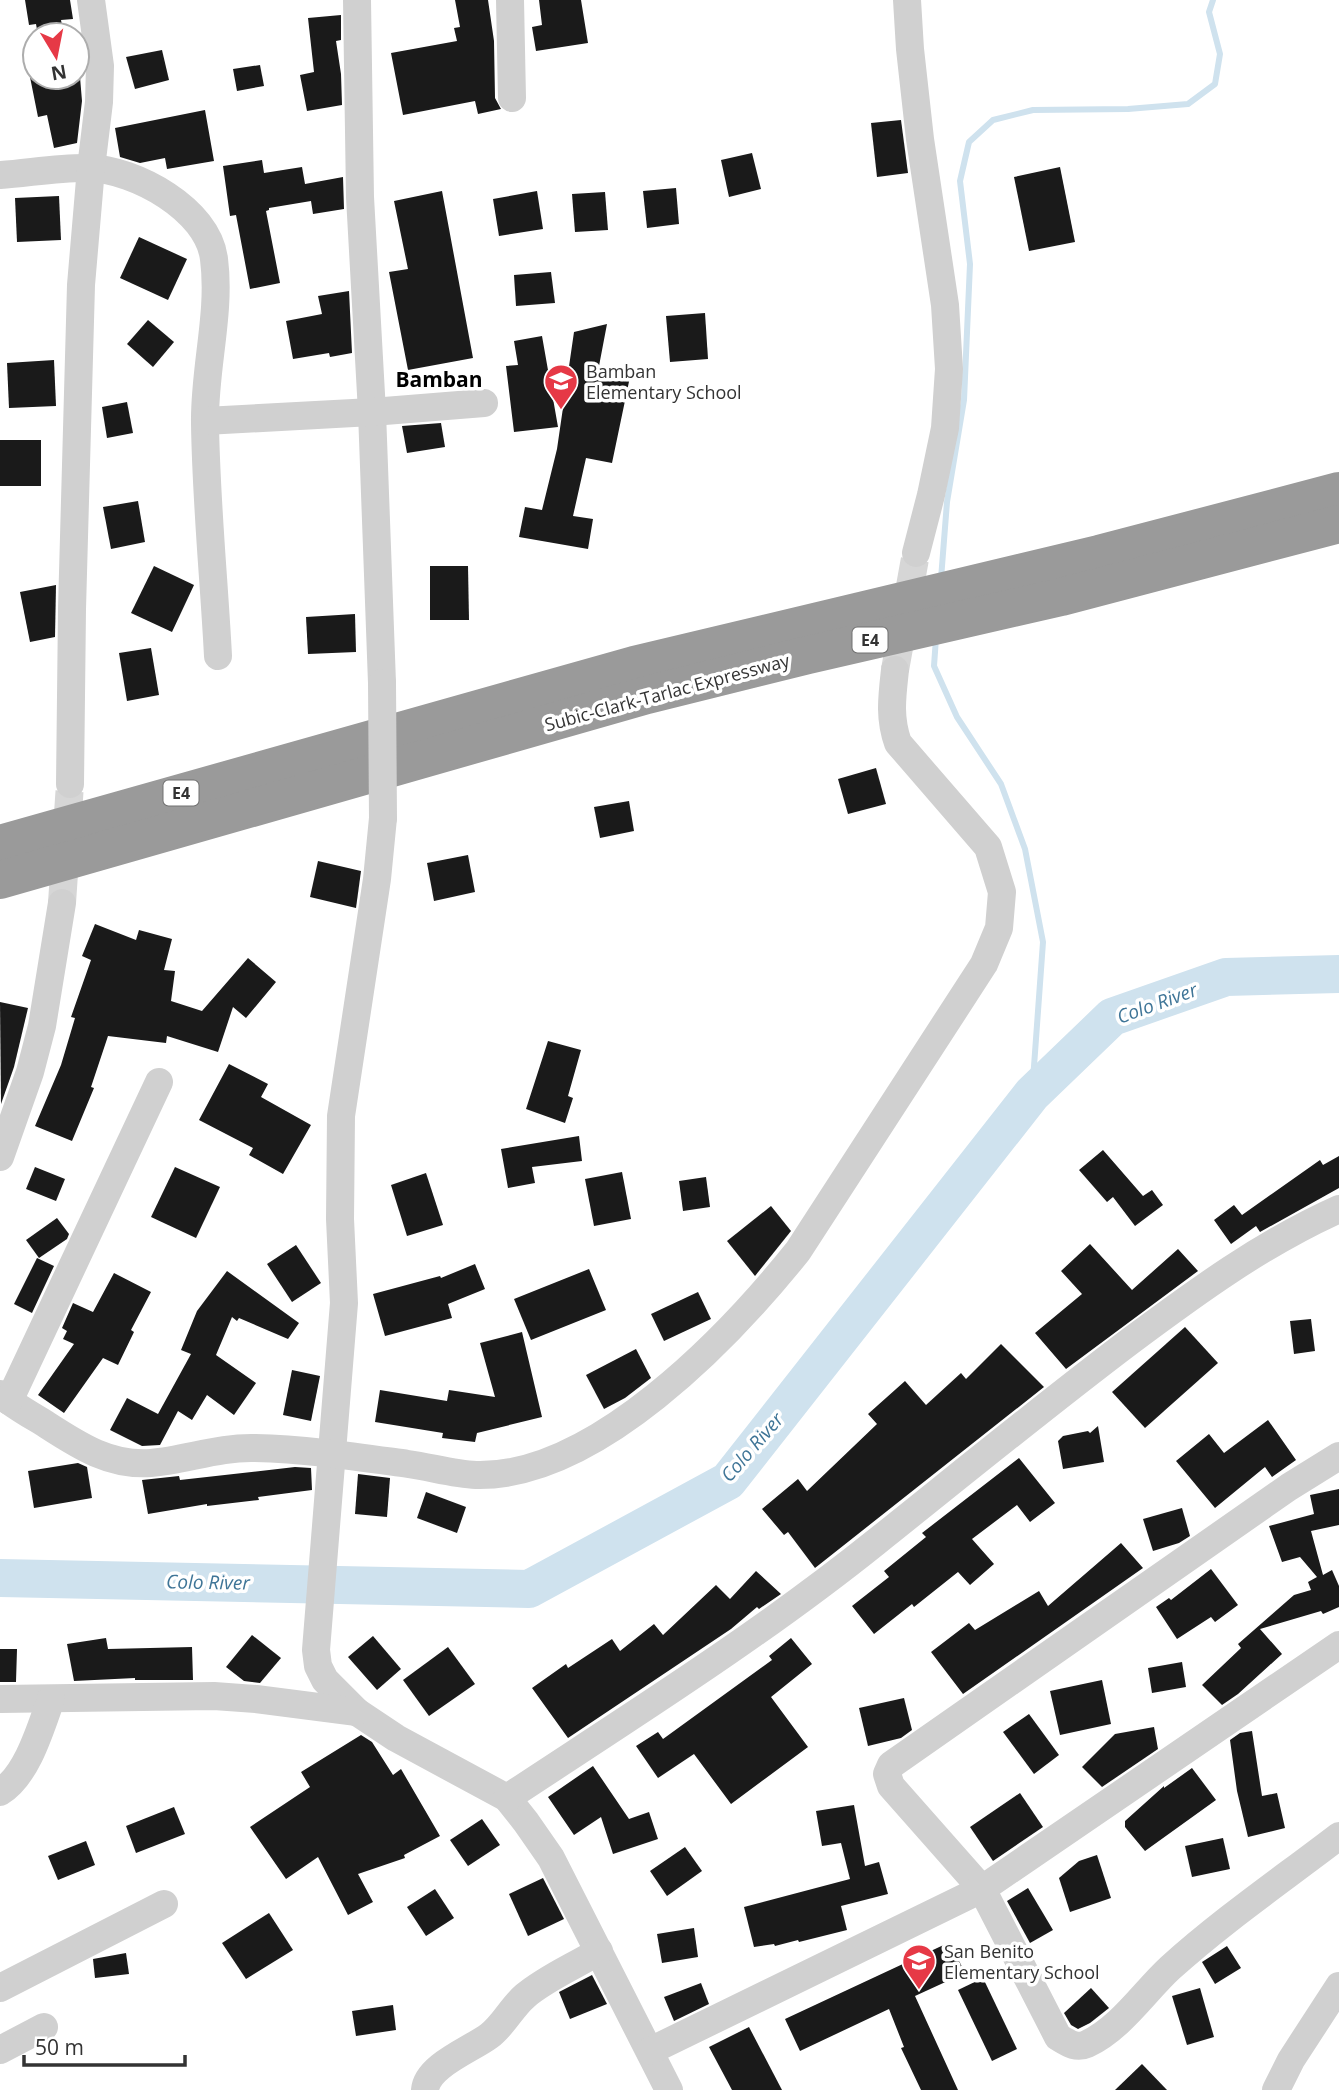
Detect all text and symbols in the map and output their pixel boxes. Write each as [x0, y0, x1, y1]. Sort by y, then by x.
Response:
north arrow [21, 21, 91, 91]
text: N [49, 59, 69, 87]
place label: Bamban Elementary School [586, 359, 742, 404]
school or university icon: Bamban Elementary School [542, 362, 580, 411]
district label: Bamban [395, 365, 483, 393]
road number: E4 [852, 628, 888, 652]
street label: Subic-Clark-Tarlac Expressway [542, 647, 793, 736]
road number: E4 [164, 780, 198, 806]
water label: Colo River [1113, 976, 1202, 1030]
water label: Colo River [715, 1406, 790, 1487]
water label: Colo River [166, 1568, 252, 1596]
place label: San Benito Elementary School [944, 1939, 1100, 1984]
school or university icon: San Benito Elementary School [900, 1942, 938, 1991]
scale bar [24, 2024, 186, 2068]
text: 50 m [35, 2033, 84, 2061]

